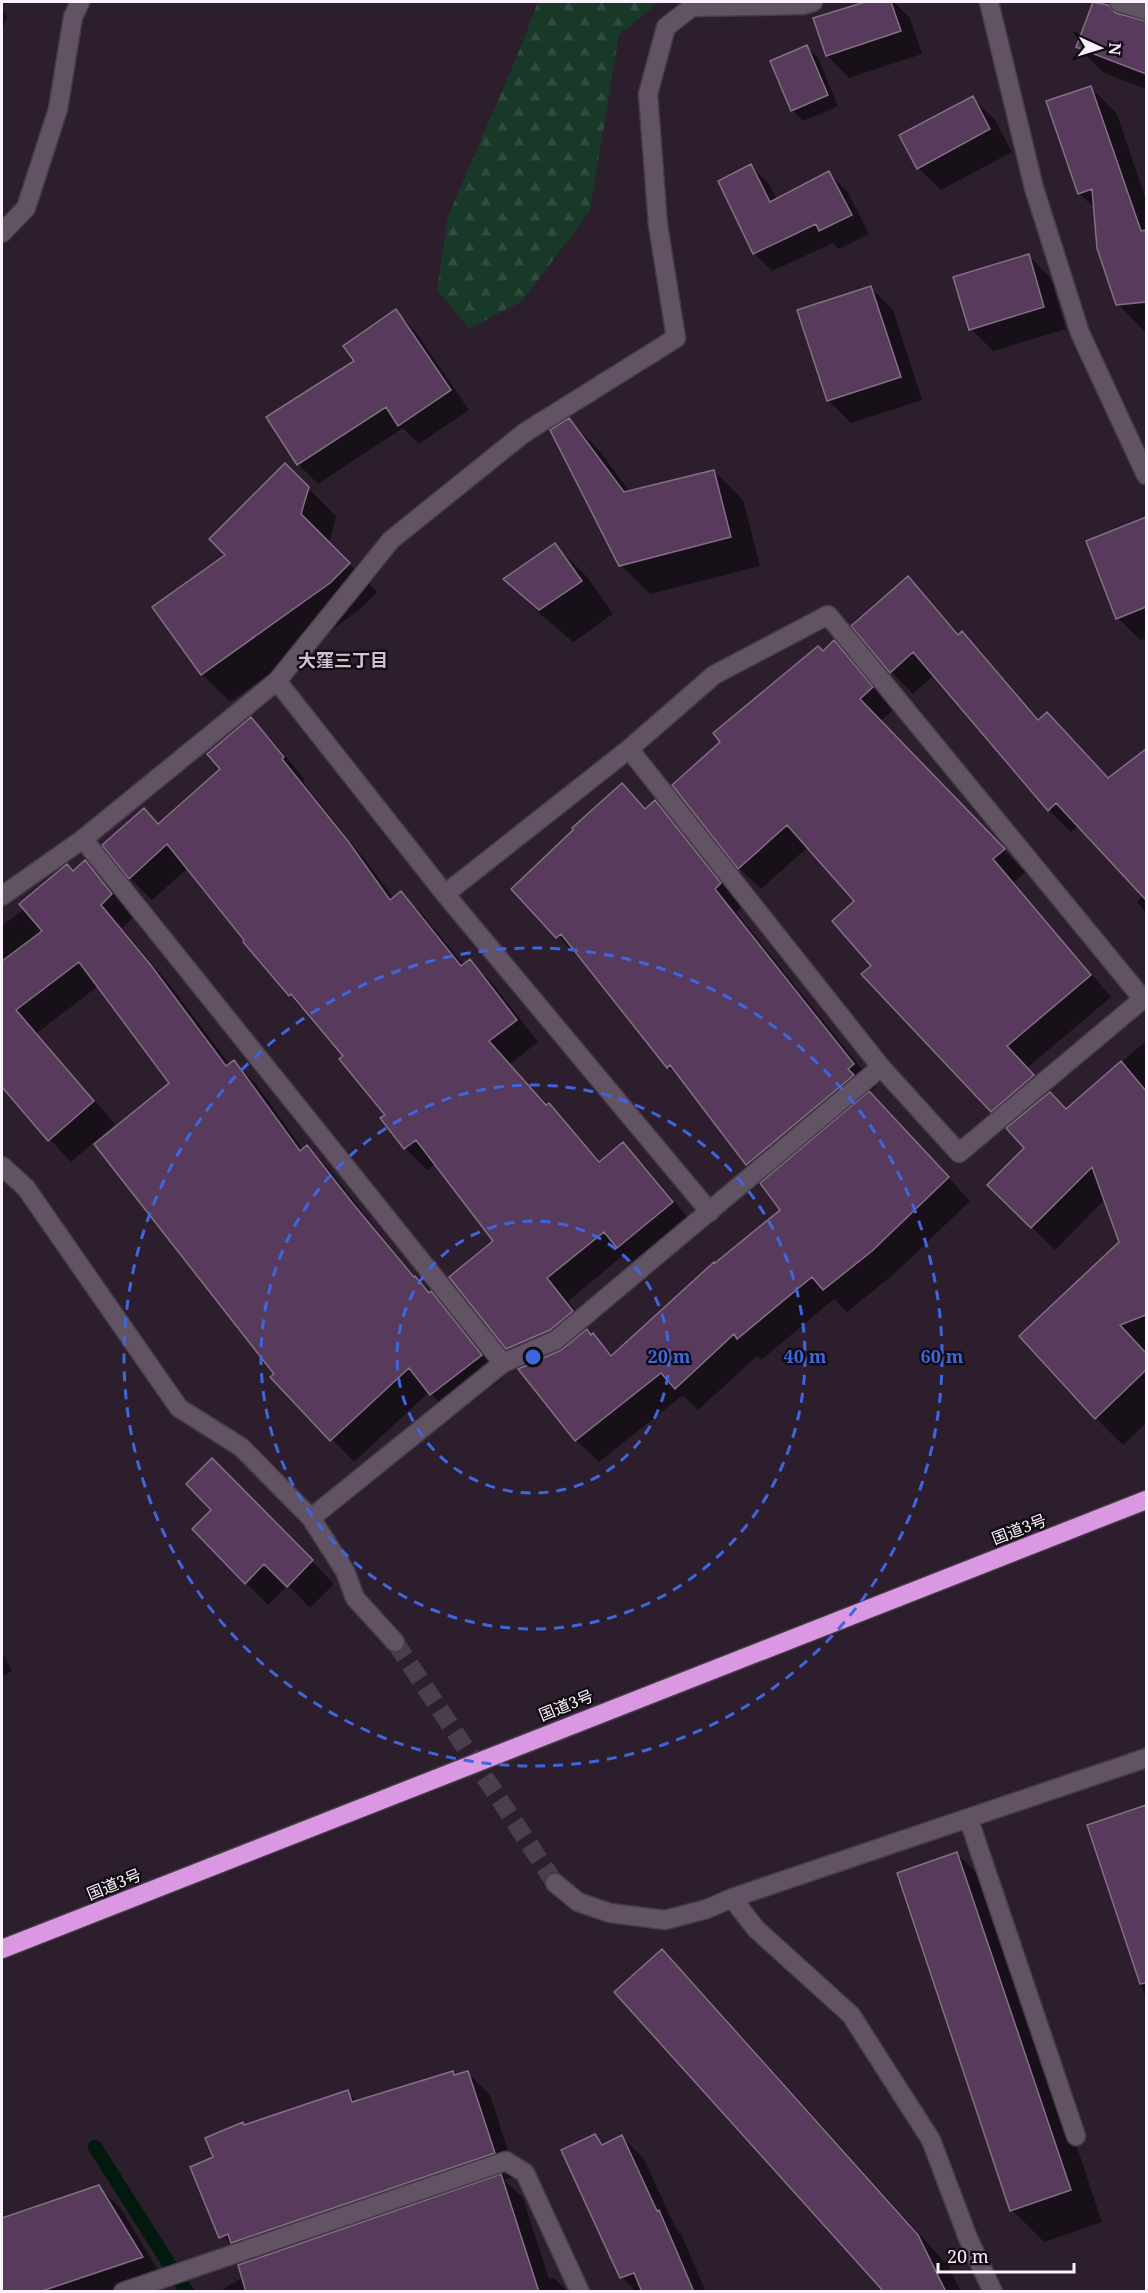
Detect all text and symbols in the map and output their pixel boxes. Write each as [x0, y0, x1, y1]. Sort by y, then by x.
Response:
north arrow [1070, 18, 1130, 78]
text: N [1104, 42, 1126, 56]
district label: 大窪三丁目 [298, 648, 388, 672]
text: 20 m [648, 1344, 691, 1368]
text: 40 m [784, 1344, 827, 1368]
text: 60 m [921, 1344, 964, 1368]
centre of rings [523, 1347, 543, 1367]
street label: 国道3号 [988, 1509, 1050, 1549]
street label: 国道3号 [535, 1684, 597, 1726]
street label: 国道3号 [83, 1863, 145, 1905]
scale bar [938, 2236, 1074, 2274]
text: 20 m [947, 2244, 989, 2268]

